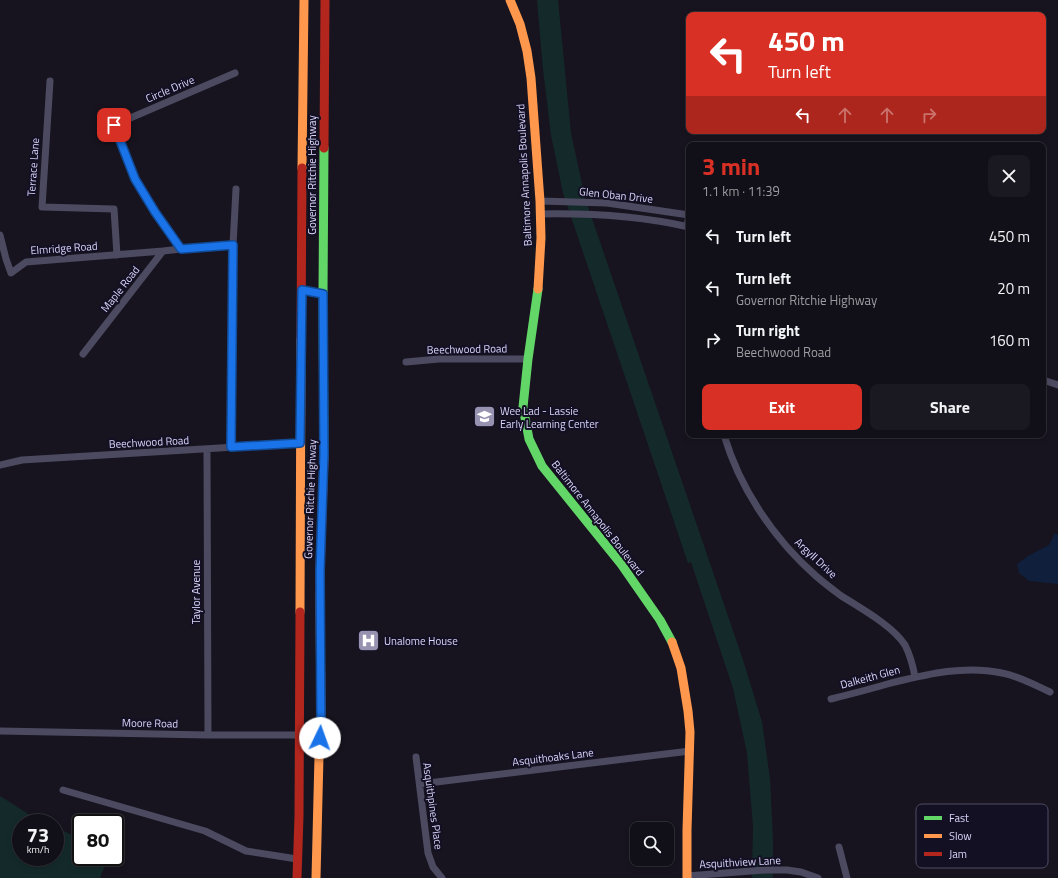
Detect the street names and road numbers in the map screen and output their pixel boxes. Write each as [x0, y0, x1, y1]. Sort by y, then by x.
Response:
street label: Circle Drive [143, 71, 197, 106]
street label: Baltimore Annapolis Boulevard [512, 103, 536, 247]
street label: Governor Ritchie Highway [304, 115, 320, 235]
street label: Terrace Lane [23, 137, 43, 197]
street label: Glen Oban Drive [578, 183, 654, 207]
street label: Elmridge Road [30, 238, 98, 258]
street label: Maple Road [97, 262, 143, 316]
street label: Beechwood Road [427, 340, 508, 358]
street label: Beechwood Road [108, 432, 190, 452]
street label: Governor Ritchie Highway [300, 438, 320, 559]
street label: Baltimore Annapolis Boulevard [548, 457, 648, 579]
street label: Argyll Drive [791, 534, 841, 582]
street label: Taylor Avenue [188, 559, 204, 624]
street label: Dalkeith Glen [838, 661, 902, 693]
street label: Moore Road [122, 715, 178, 731]
street label: Asquithoaks Lane [511, 744, 595, 770]
street label: Asquithpines Place [419, 762, 447, 851]
street label: Asquithview Lane [699, 852, 782, 872]

